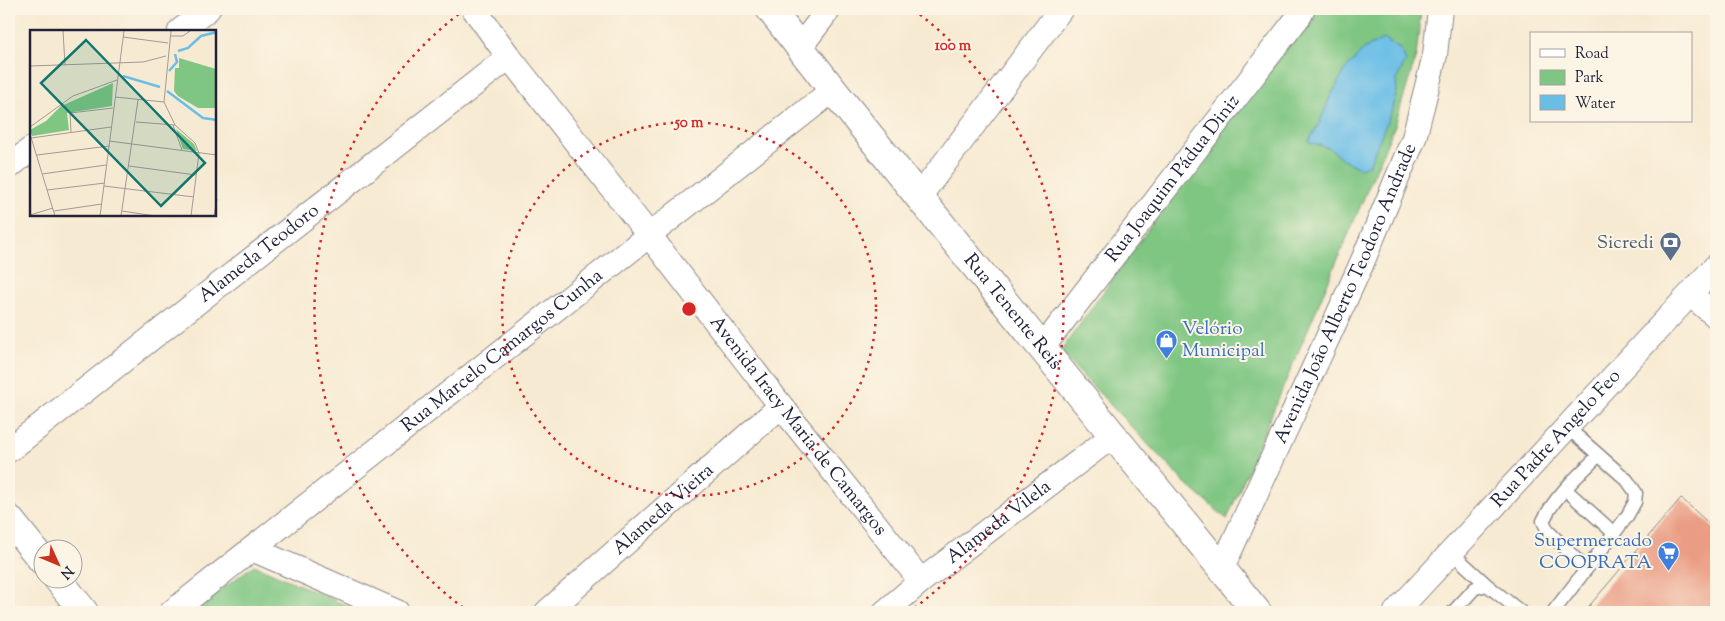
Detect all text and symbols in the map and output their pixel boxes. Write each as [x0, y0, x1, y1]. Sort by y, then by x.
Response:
inset map [30, 30, 216, 216]
legend [1530, 32, 1692, 122]
text: 100 m [935, 36, 972, 57]
text: Road [1575, 44, 1609, 65]
text: Park [1575, 68, 1604, 89]
street label: Rua Joaquim Pádua Diniz [1099, 89, 1247, 268]
text: Water [1575, 94, 1616, 115]
text: 50 m [674, 113, 704, 134]
street label: Avenida João Alberto Teodoro Andrade [1267, 139, 1424, 448]
street label: Alameda Teodoro [193, 197, 325, 310]
place label: Sicredi [1597, 230, 1654, 257]
bank icon: Sicredi [1658, 231, 1682, 262]
street label: Rua Tenente Reis [957, 248, 1068, 376]
street label: Rua Marcelo Camargos Cunha [396, 263, 609, 439]
centre of rings [680, 300, 698, 318]
street label: Avenida Iracy Maria de Camargos [703, 310, 893, 542]
place label: Velório Municipal [1182, 316, 1265, 365]
shop icon: Velório Municipal [1154, 328, 1178, 359]
street label: Rua Padre Angelo Feo [1485, 364, 1627, 514]
street label: Alameda Vieira [607, 457, 720, 562]
street label: Alameda Vilela [941, 474, 1057, 571]
place label: Supermercado COOPRATA [1534, 528, 1653, 577]
north arrow [32, 538, 82, 588]
supermarket icon: Supermercado COOPRATA [1656, 540, 1680, 571]
text: N [55, 561, 77, 583]

